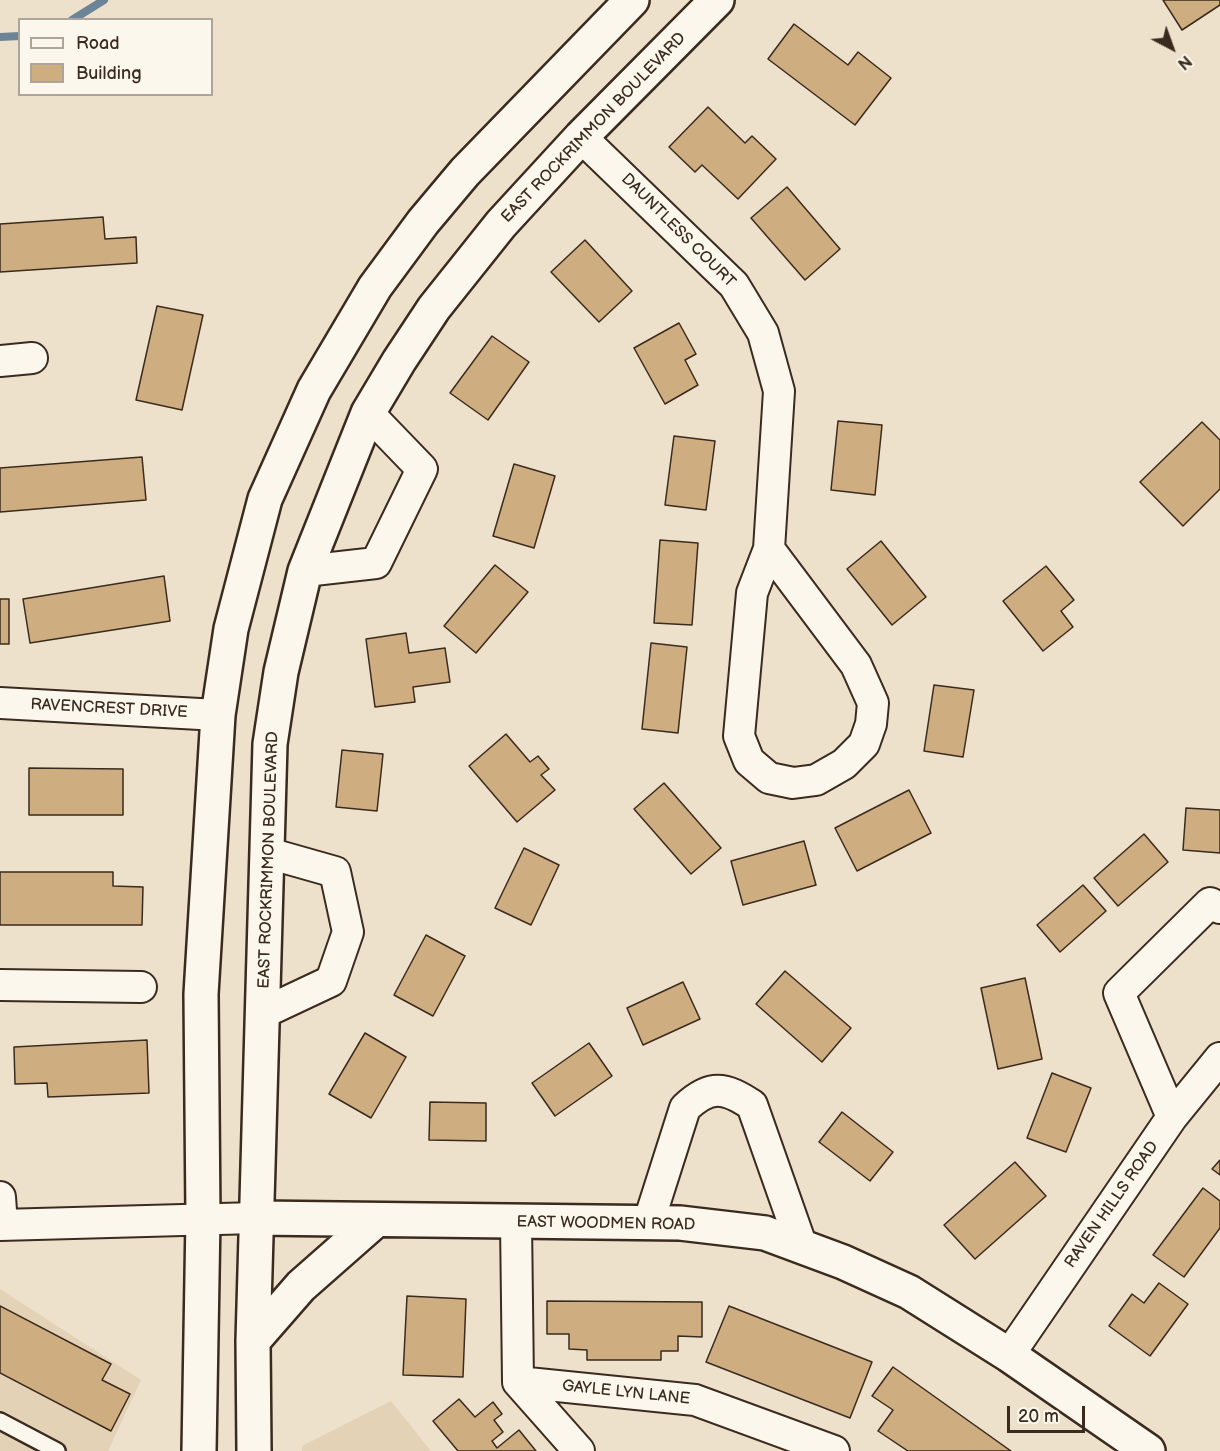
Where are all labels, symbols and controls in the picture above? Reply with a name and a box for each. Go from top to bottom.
legend [18,18,213,96]
north arrow [1142,18,1202,78]
street label: EAST ROCKRIMMON BOULEVARD [498,29,690,227]
text: Road [76,33,120,54]
text: N [1173,51,1195,73]
text: Building [76,63,142,84]
street label: DAUNTLESS COURT [617,170,739,292]
street label: RAVENCREST DRIVE [30,695,188,723]
street label: EAST ROCKRIMMON BOULEVARD [255,731,283,989]
street label: RAVEN HILLS ROAD [1061,1138,1163,1272]
street label: EAST WOODMEN ROAD [517,1213,695,1235]
street label: GAYLE LYN LANE [561,1377,691,1409]
scale bar [1010,1394,1088,1432]
text: 20 m [1018,1406,1059,1427]

